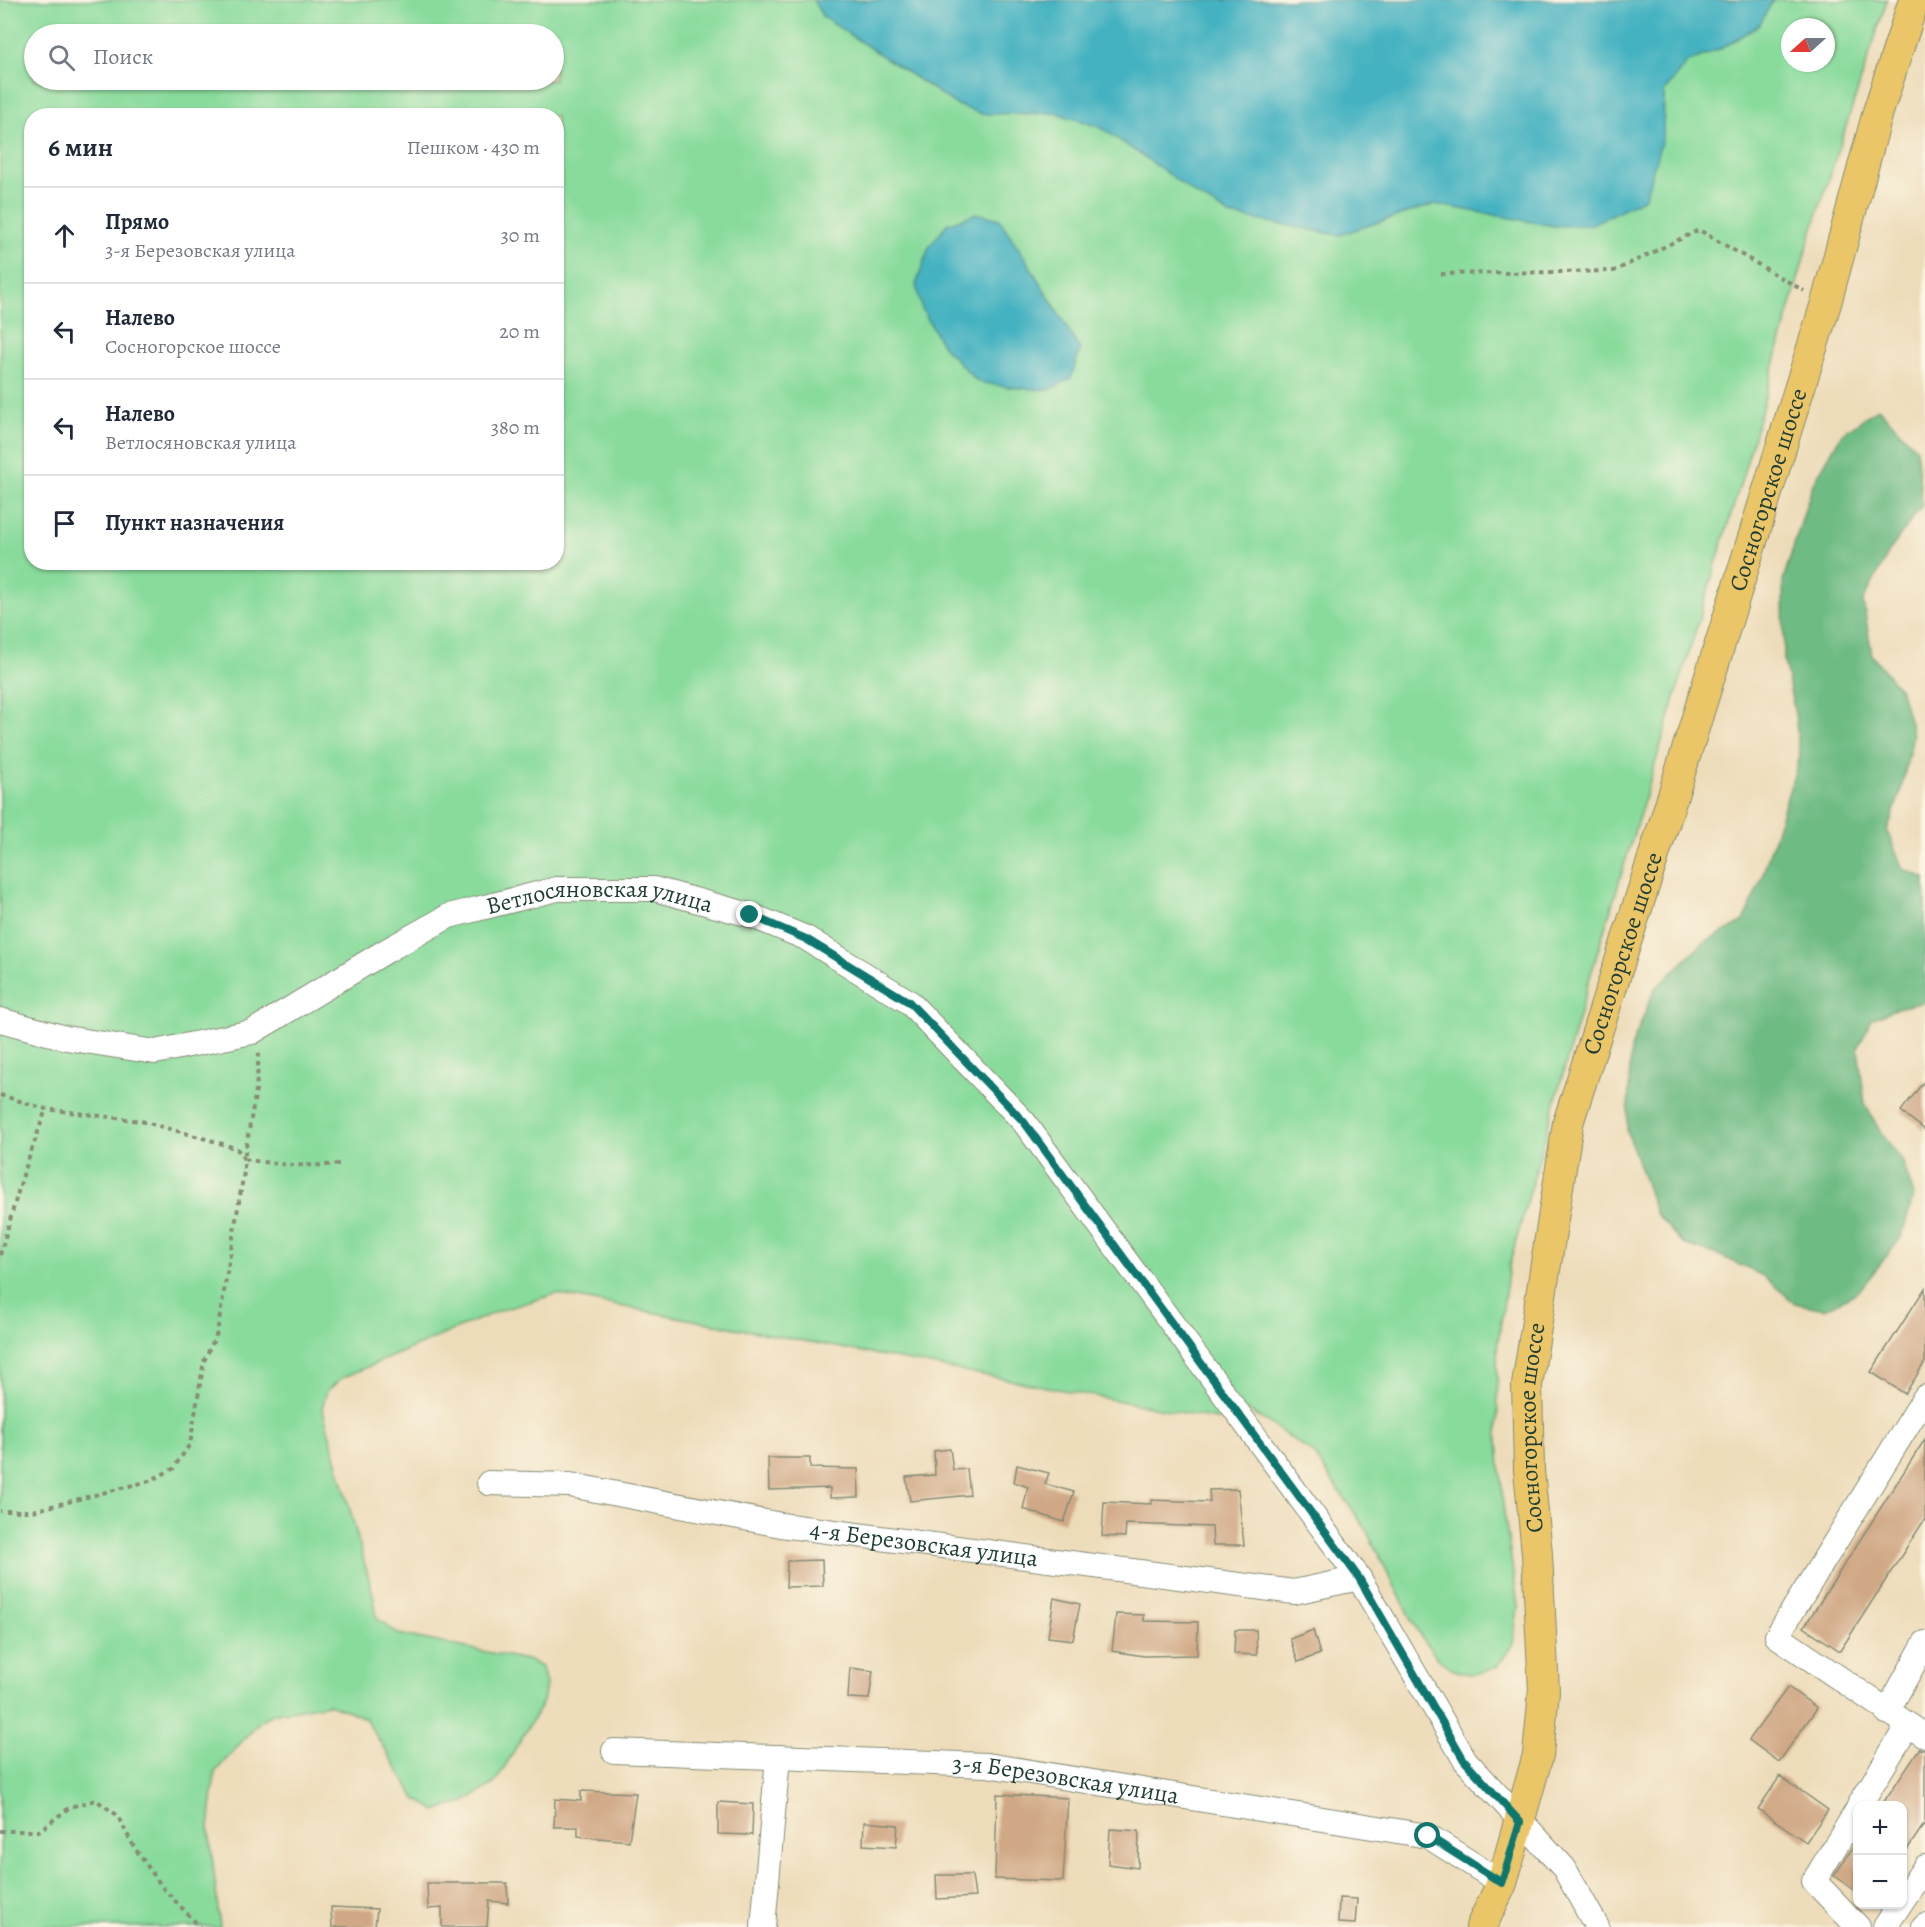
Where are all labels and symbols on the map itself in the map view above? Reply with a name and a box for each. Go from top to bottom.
north arrow [1781,18,1835,72]
street label: Сосногорское шоссе [1721,384,1815,595]
street label: Сосногорское шоссе [1575,848,1670,1059]
street label: Ветлосяновская улица [483,873,717,922]
route end [736,901,762,927]
street label: Сосногорское шоссе [1511,1320,1553,1534]
street label: 4-я Березовская улица [808,1513,1040,1574]
street label: 3-я Березовская улица [952,1748,1181,1812]
route start [1414,1822,1440,1848]

